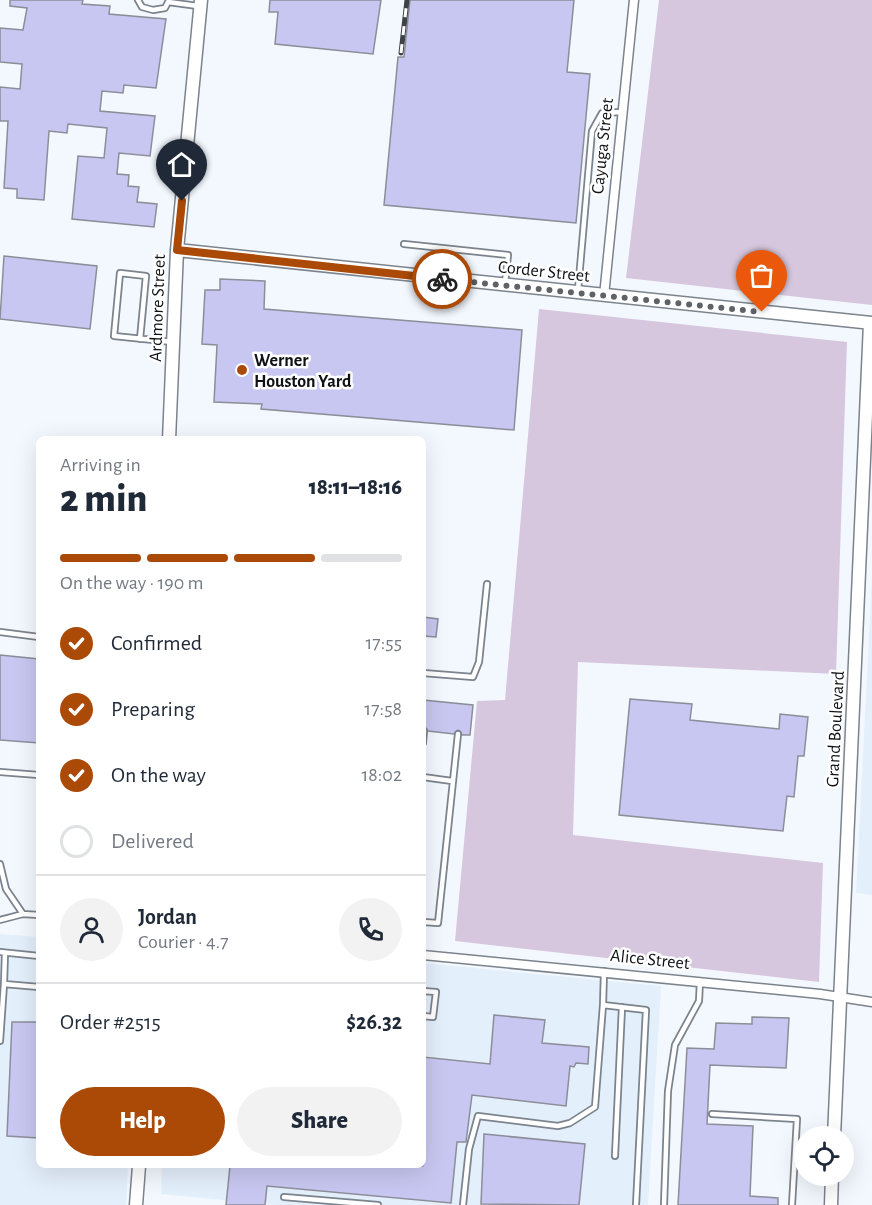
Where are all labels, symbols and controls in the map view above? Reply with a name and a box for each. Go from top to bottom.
street label: Cayuga Street [589,97,617,195]
pin [156,139,207,201]
icon: home [165,148,198,181]
courier [412,249,472,309]
pin [736,250,787,312]
street label: Ardmore Street [147,254,169,362]
street label: Corder Street [497,258,591,286]
icon: bag [745,259,778,292]
icon: bike [426,263,459,296]
place label: Werner Houston Yard [254,352,352,391]
marker: Werner Houston Yard [235,363,249,377]
text: Arriving in [60,455,141,475]
text: 18:11–18:16 [309,476,402,498]
text: 2 min [60,480,147,519]
text: On the way · 190 m [60,573,204,593]
icon: check [60,627,93,660]
text: Confirmed [111,632,202,654]
text: 17:55 [365,633,402,653]
street label: Grand Boulevard [824,670,848,788]
icon: check [60,693,93,726]
text: Preparing [111,698,195,720]
text: 17:58 [364,699,402,719]
icon: check [60,759,93,792]
text: On the way [111,764,206,786]
text: 18:02 [361,765,402,785]
text: Delivered [111,830,194,852]
button: person [60,898,123,961]
button: phone [339,898,402,961]
text: Jordan [138,906,197,928]
text: Courier · 4.7 [138,932,229,952]
street label: Alice Street [609,947,691,973]
text: Order #2515 [60,1011,161,1033]
text: $26.32 [346,1011,402,1033]
button: Help [60,1087,225,1156]
button: Share [237,1087,402,1156]
map controls [794,1126,854,1186]
button: locate [794,1126,854,1186]

